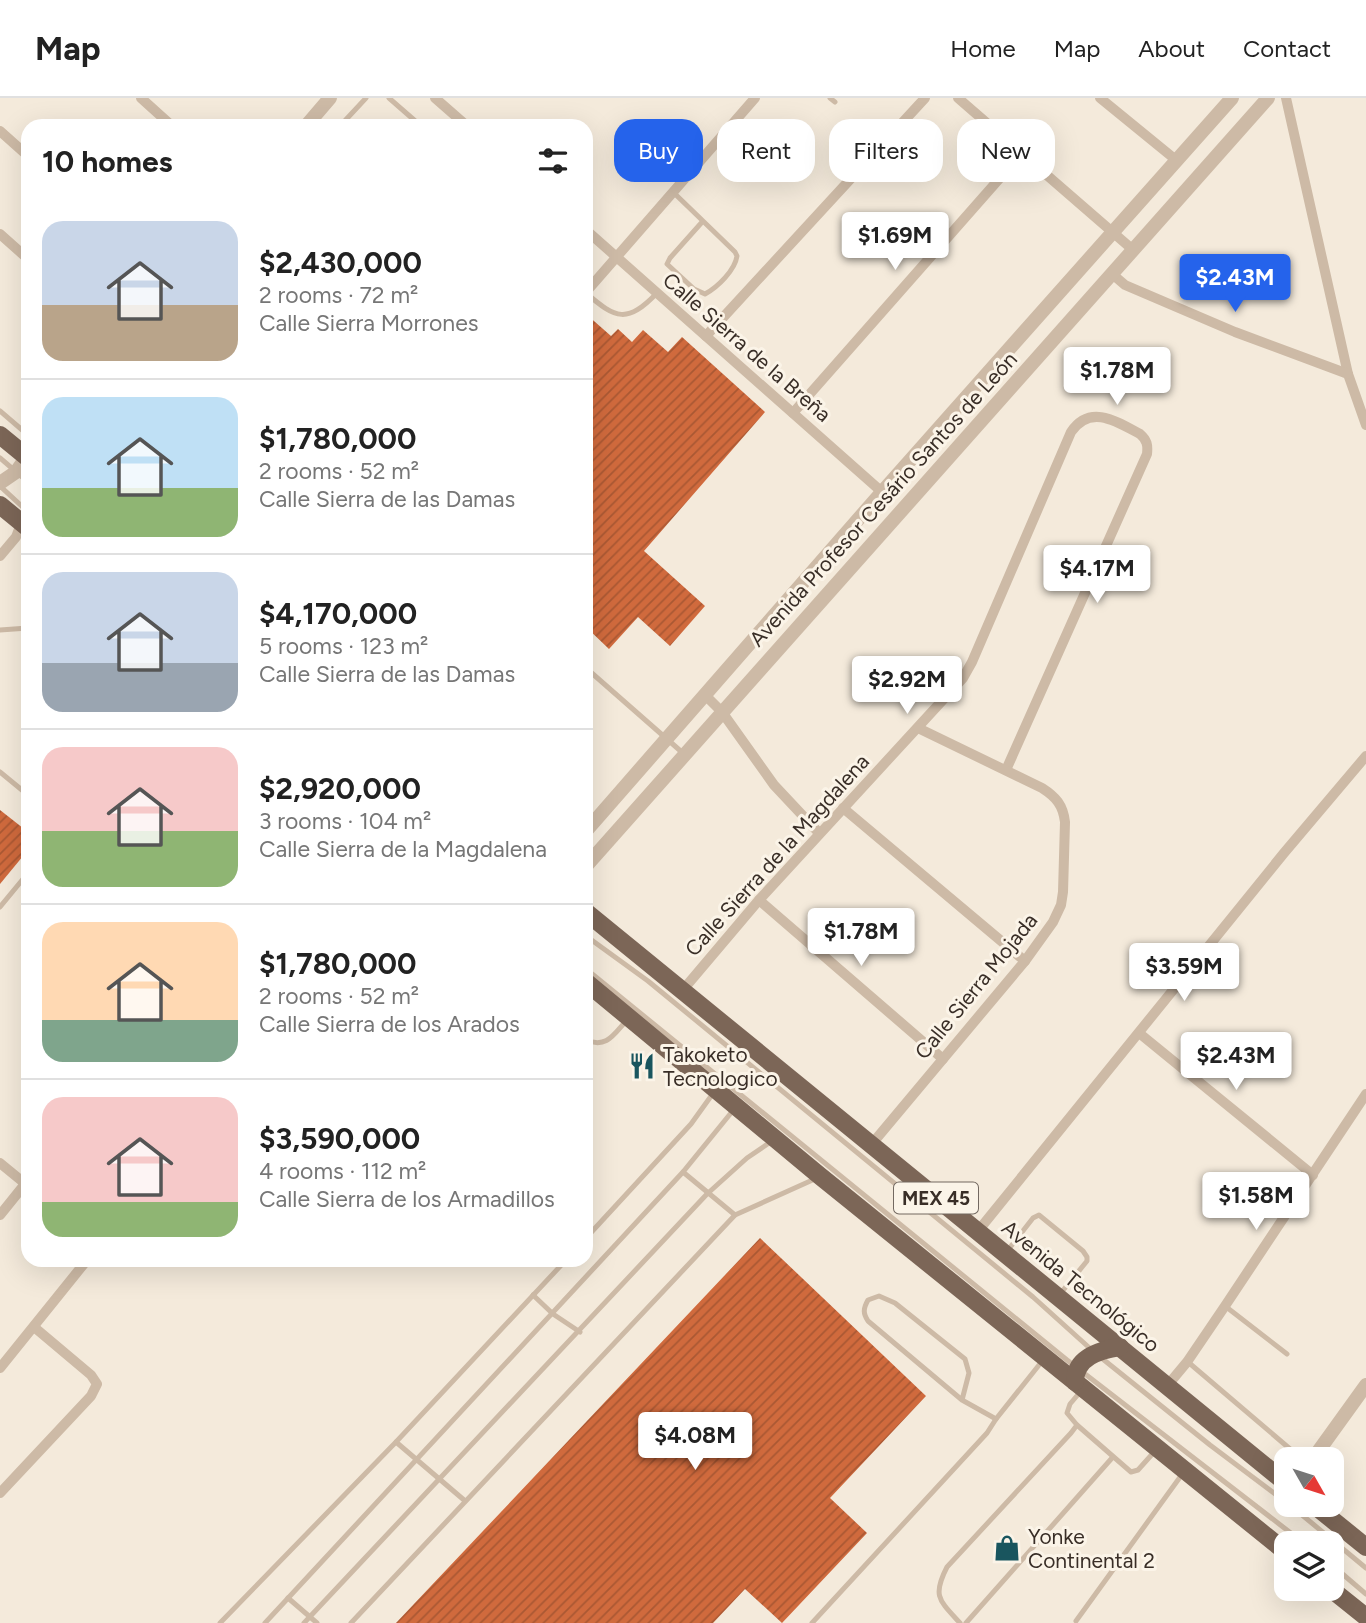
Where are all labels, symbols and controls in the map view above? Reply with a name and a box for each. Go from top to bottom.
text: Map [35,29,101,68]
text: Home [950,34,1016,63]
text: Map [1054,34,1100,63]
text: About [1138,34,1205,63]
text: Contact [1243,34,1331,63]
chip: Buy [614,119,703,182]
chip: Rent [717,119,815,182]
chip: Filters [829,119,943,182]
chip: New [957,119,1055,182]
icon: filters [534,142,572,180]
text: 10 homes [42,143,173,180]
pin: $1.69M [838,212,952,272]
text: $1.69M [858,221,932,249]
text: $2,430,000 [259,244,422,281]
icon: home [98,249,182,333]
pin: $2.43M [1178,254,1292,314]
text: $2.43M [1196,263,1274,291]
street label: Calle Sierra de la Breña [658,267,836,427]
text: 2 rooms · 72 m² [259,281,418,309]
text: Calle Sierra Morrones [259,309,478,337]
street label: Avenida Profesor Cesário Santos de León [744,347,1022,651]
pin: $1.78M [1060,348,1174,407]
text: $1.78M [1080,356,1154,384]
text: $1,780,000 [259,420,417,457]
icon: home [98,425,182,509]
text: 2 rooms · 52 m² [259,457,419,485]
text: Calle Sierra de las Damas [259,485,515,513]
pin: $4.17M [1040,546,1154,605]
text: $4.17M [1059,554,1135,582]
text: $4,170,000 [259,595,417,632]
icon: home [98,600,182,684]
text: 5 rooms · 123 m² [259,632,428,660]
pin: $2.92M [850,656,964,716]
text: Calle Sierra de las Damas [259,660,515,688]
text: $2.92M [868,665,946,693]
street label: Calle Sierra de la Magdalena [680,749,874,961]
text: $2,920,000 [259,770,421,807]
icon: home [98,775,182,859]
text: 3 rooms · 104 m² [259,807,431,835]
text: Calle Sierra de la Magdalena [259,835,547,863]
pin: $1.78M [804,908,918,968]
street label: Calle Sierra Mojada [910,908,1042,1064]
text: $1.78M [824,917,898,945]
pin: $3.59M [1127,944,1241,1003]
text: $1,780,000 [259,945,417,982]
icon: home [98,950,182,1034]
text: $3.59M [1145,952,1223,980]
text: 2 rooms · 52 m² [259,982,419,1010]
text: Calle Sierra de los Arados [259,1010,520,1038]
pin: $2.43M [1179,1032,1293,1092]
text: $2.43M [1197,1041,1275,1069]
place label: Takoketo Tecnologico [663,1042,778,1091]
restaurant icon: Takoketo Tecnologico [627,1051,657,1081]
text: $3,590,000 [259,1120,420,1157]
icon: home [98,1125,182,1209]
text: 4 rooms · 112 m² [259,1157,426,1185]
pin: $1.58M [1199,1172,1313,1232]
text: $1.58M [1218,1181,1294,1209]
road number: MEX 45 [894,1182,978,1214]
text: Calle Sierra de los Armadillos [259,1185,555,1213]
street label: Avenida Tecnológico [997,1215,1165,1357]
pin: $4.08M [638,1412,752,1472]
text: $4.08M [654,1421,736,1449]
north arrow [1274,1447,1344,1517]
map controls [1274,1447,1344,1601]
place label: Yonke Continental 2 [1028,1524,1155,1573]
button: layers [1274,1531,1344,1601]
shop icon: Yonke Continental 2 [992,1533,1022,1563]

